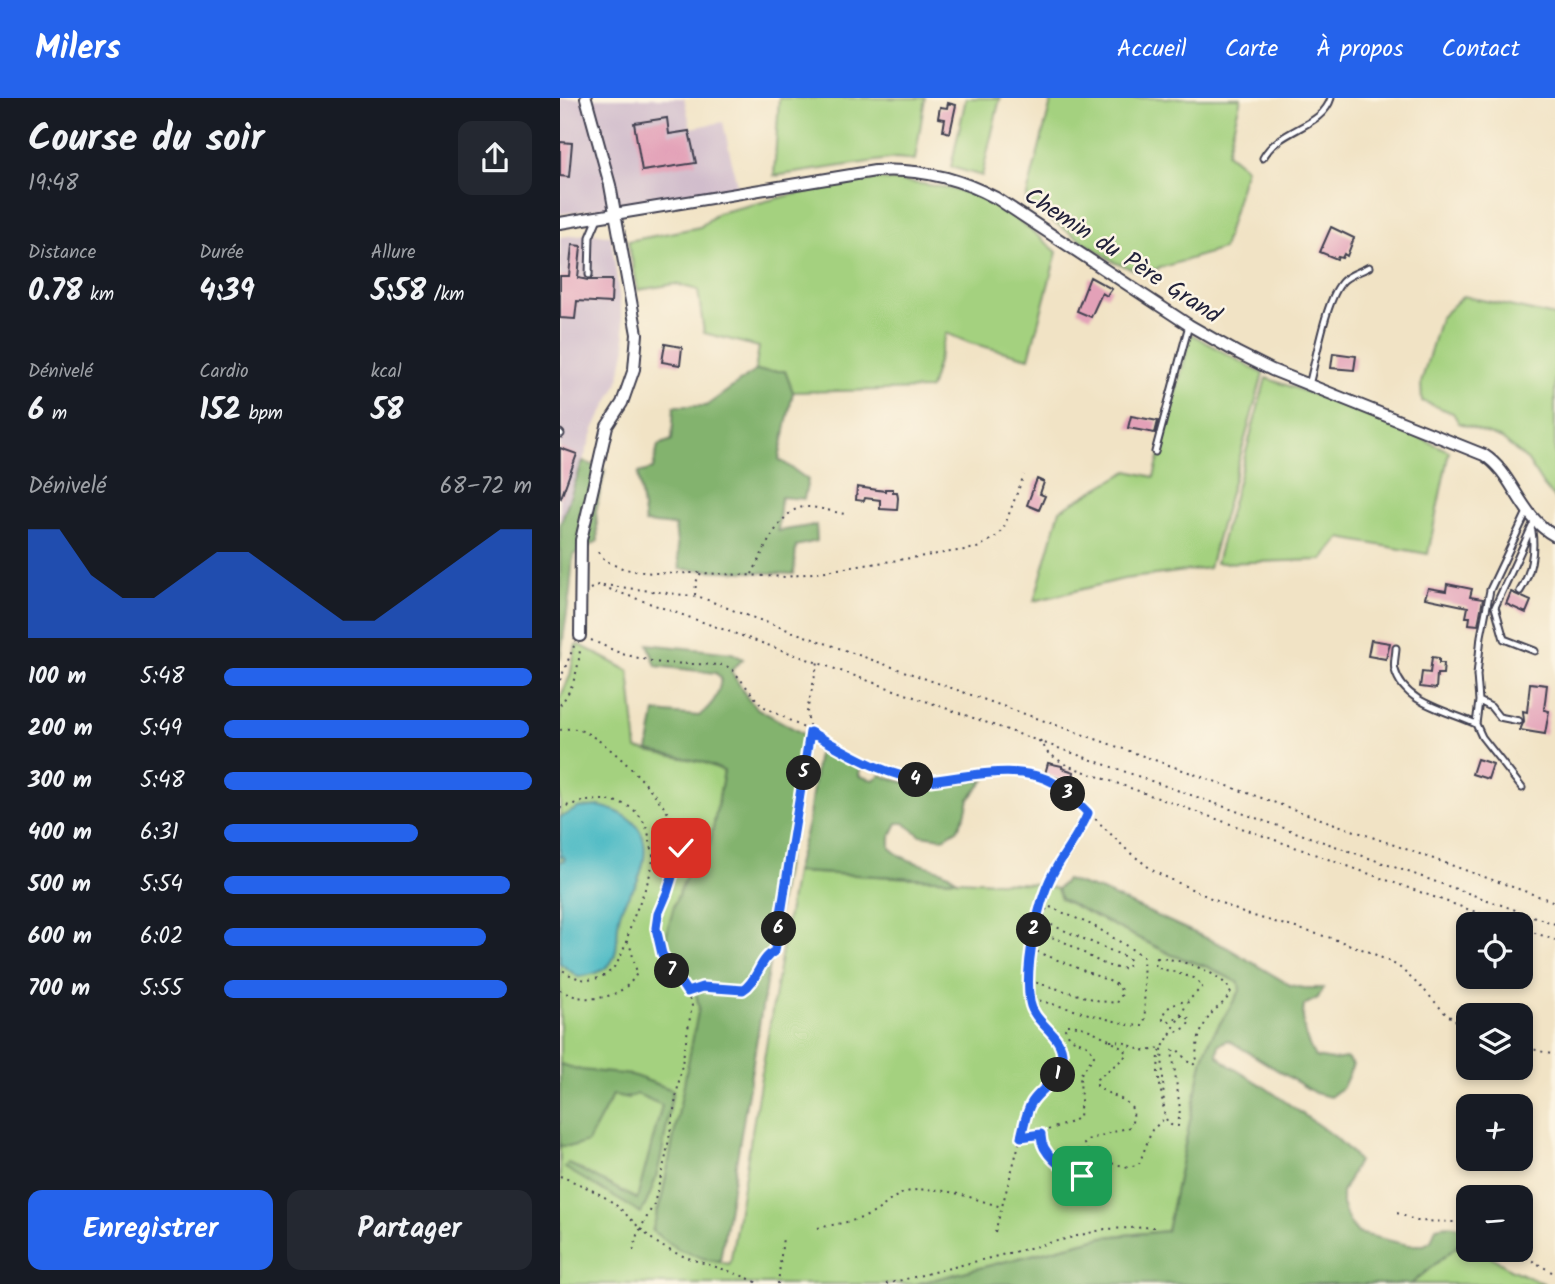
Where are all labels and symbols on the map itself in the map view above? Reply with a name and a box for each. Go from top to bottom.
street label: Chemin du Père Grand [1016,178,1230,336]
pin: 5 [786,756,822,790]
pin: 4 [898,762,934,798]
pin: 3 [1050,776,1086,812]
pin [651,818,711,878]
pin: 6 [762,912,796,946]
pin: 2 [1016,912,1051,948]
pin: 7 [654,954,690,988]
pin: 1 [1040,1058,1076,1093]
pin [1052,1146,1112,1206]

